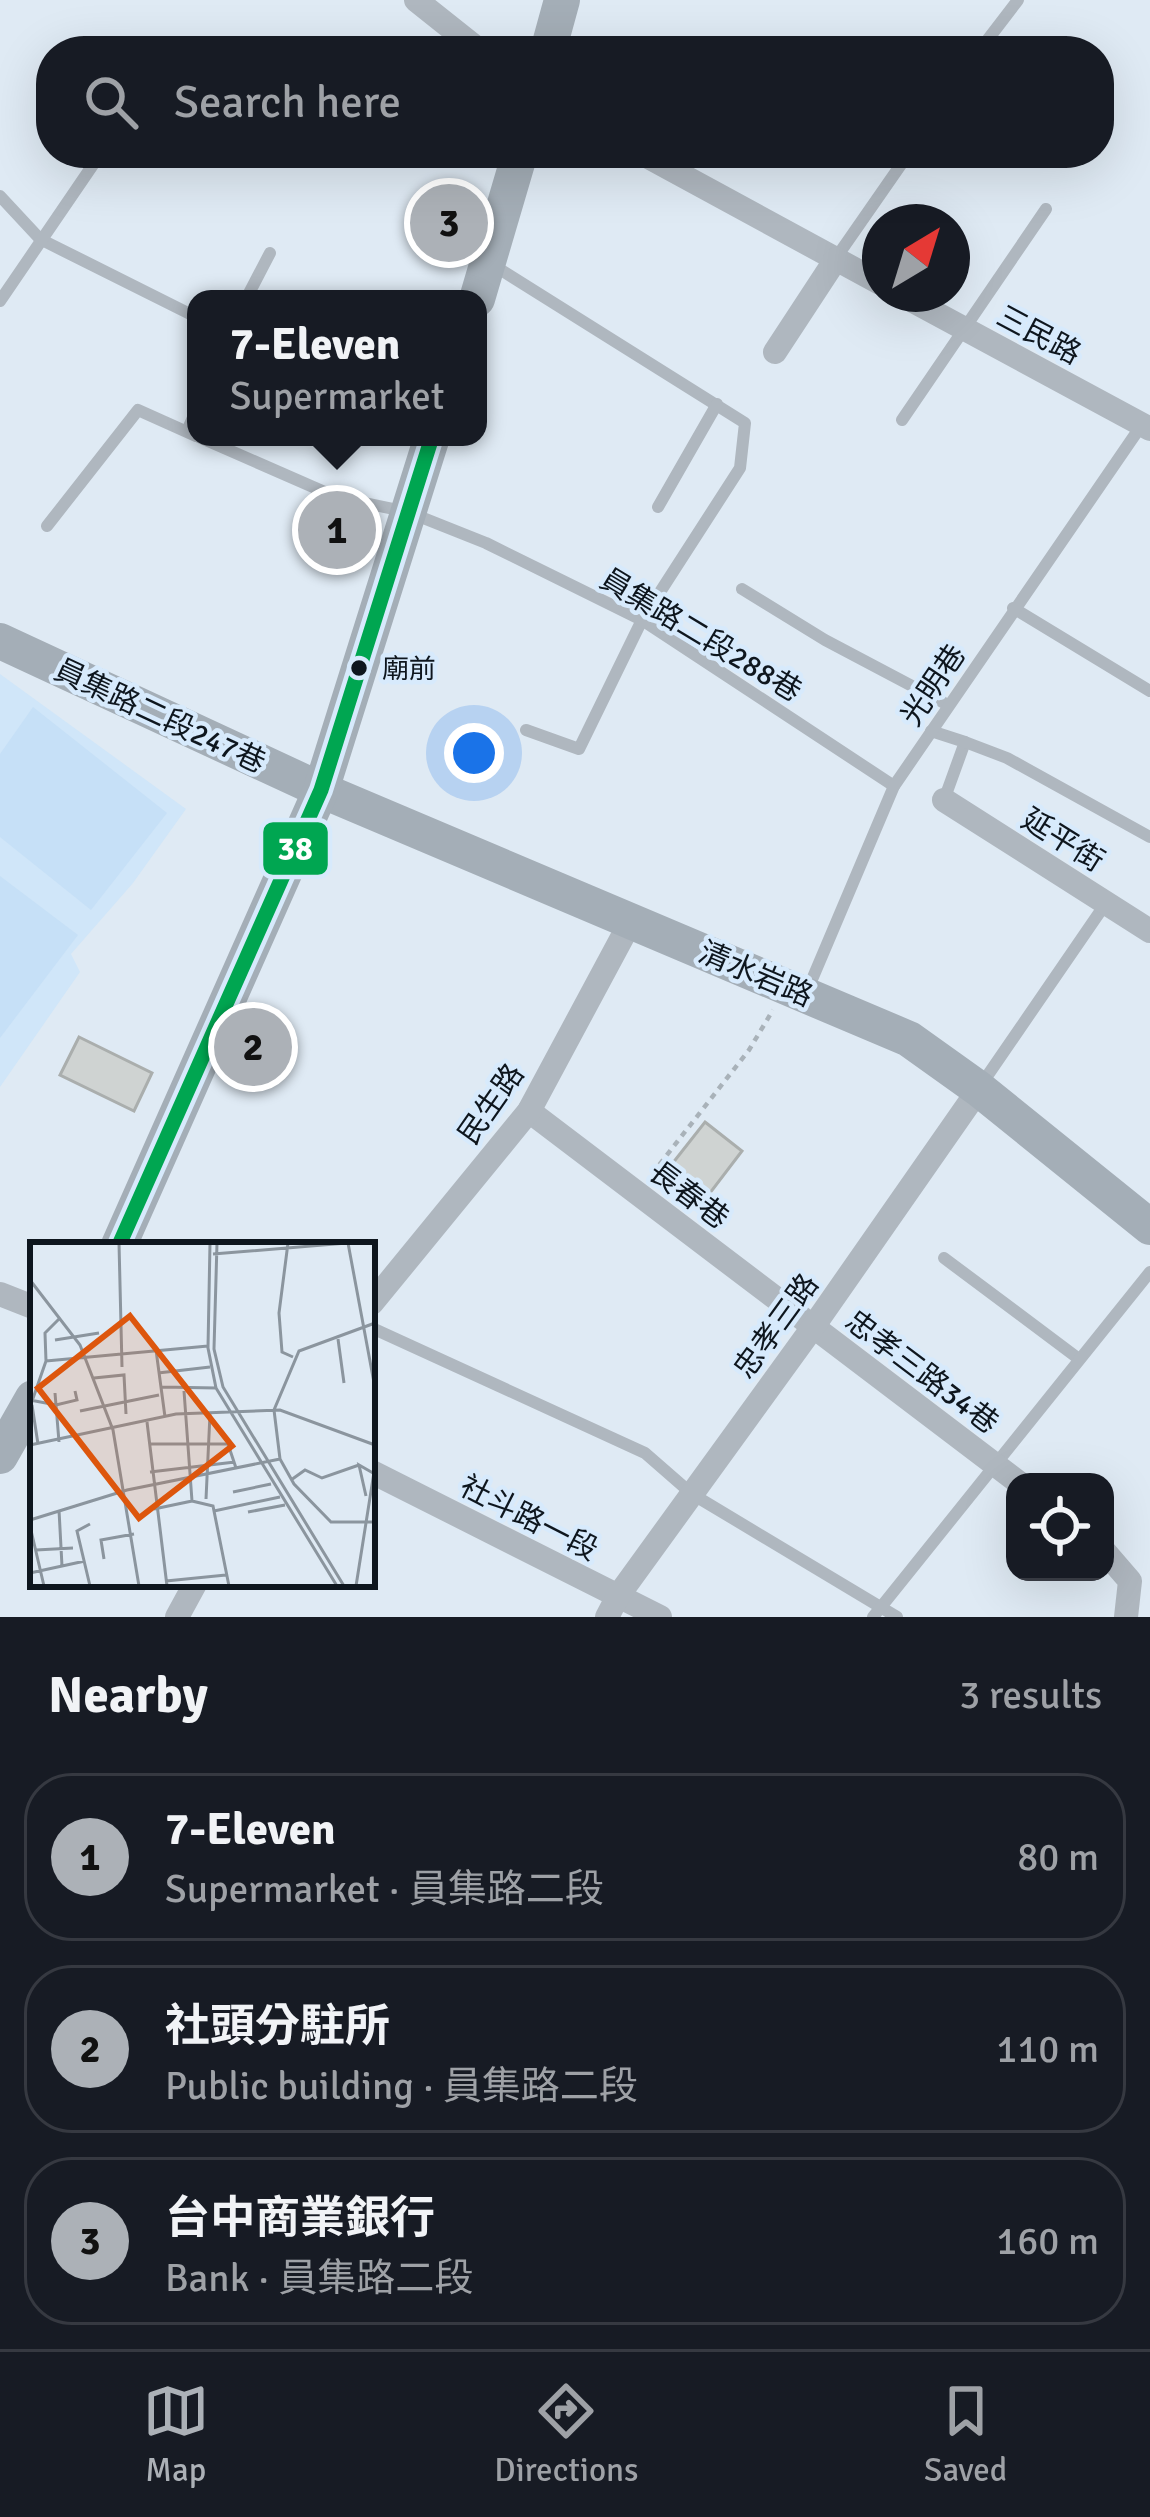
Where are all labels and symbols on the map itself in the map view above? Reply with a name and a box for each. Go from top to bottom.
pin: 3 [410,178,488,268]
north arrow [862,204,970,312]
street label: 三民路 [990,298,1087,373]
pin: 1 [298,485,376,575]
street label: 員集路二段288巷 [593,561,808,710]
street label: 光明巷 [893,638,974,733]
street label: 員集路二段247巷 [48,651,271,782]
place label: 廟前 [382,653,436,686]
marker: 廟前 [348,657,370,679]
your location [444,723,504,783]
street label: 延平街 [1015,801,1111,880]
line badge: 38 [261,820,330,877]
text: 38 [277,829,313,870]
street label: 清水岩路 [693,934,818,1015]
pin: 2 [214,1002,292,1092]
street label: 民生路 [450,1057,532,1152]
street label: 長春巷 [642,1154,736,1237]
inset map [30,1242,375,1587]
street label: 忠孝三路 [726,1267,827,1386]
street label: 忠孝三路34巷 [838,1303,1006,1442]
street label: 社斗路一段 [454,1468,604,1569]

